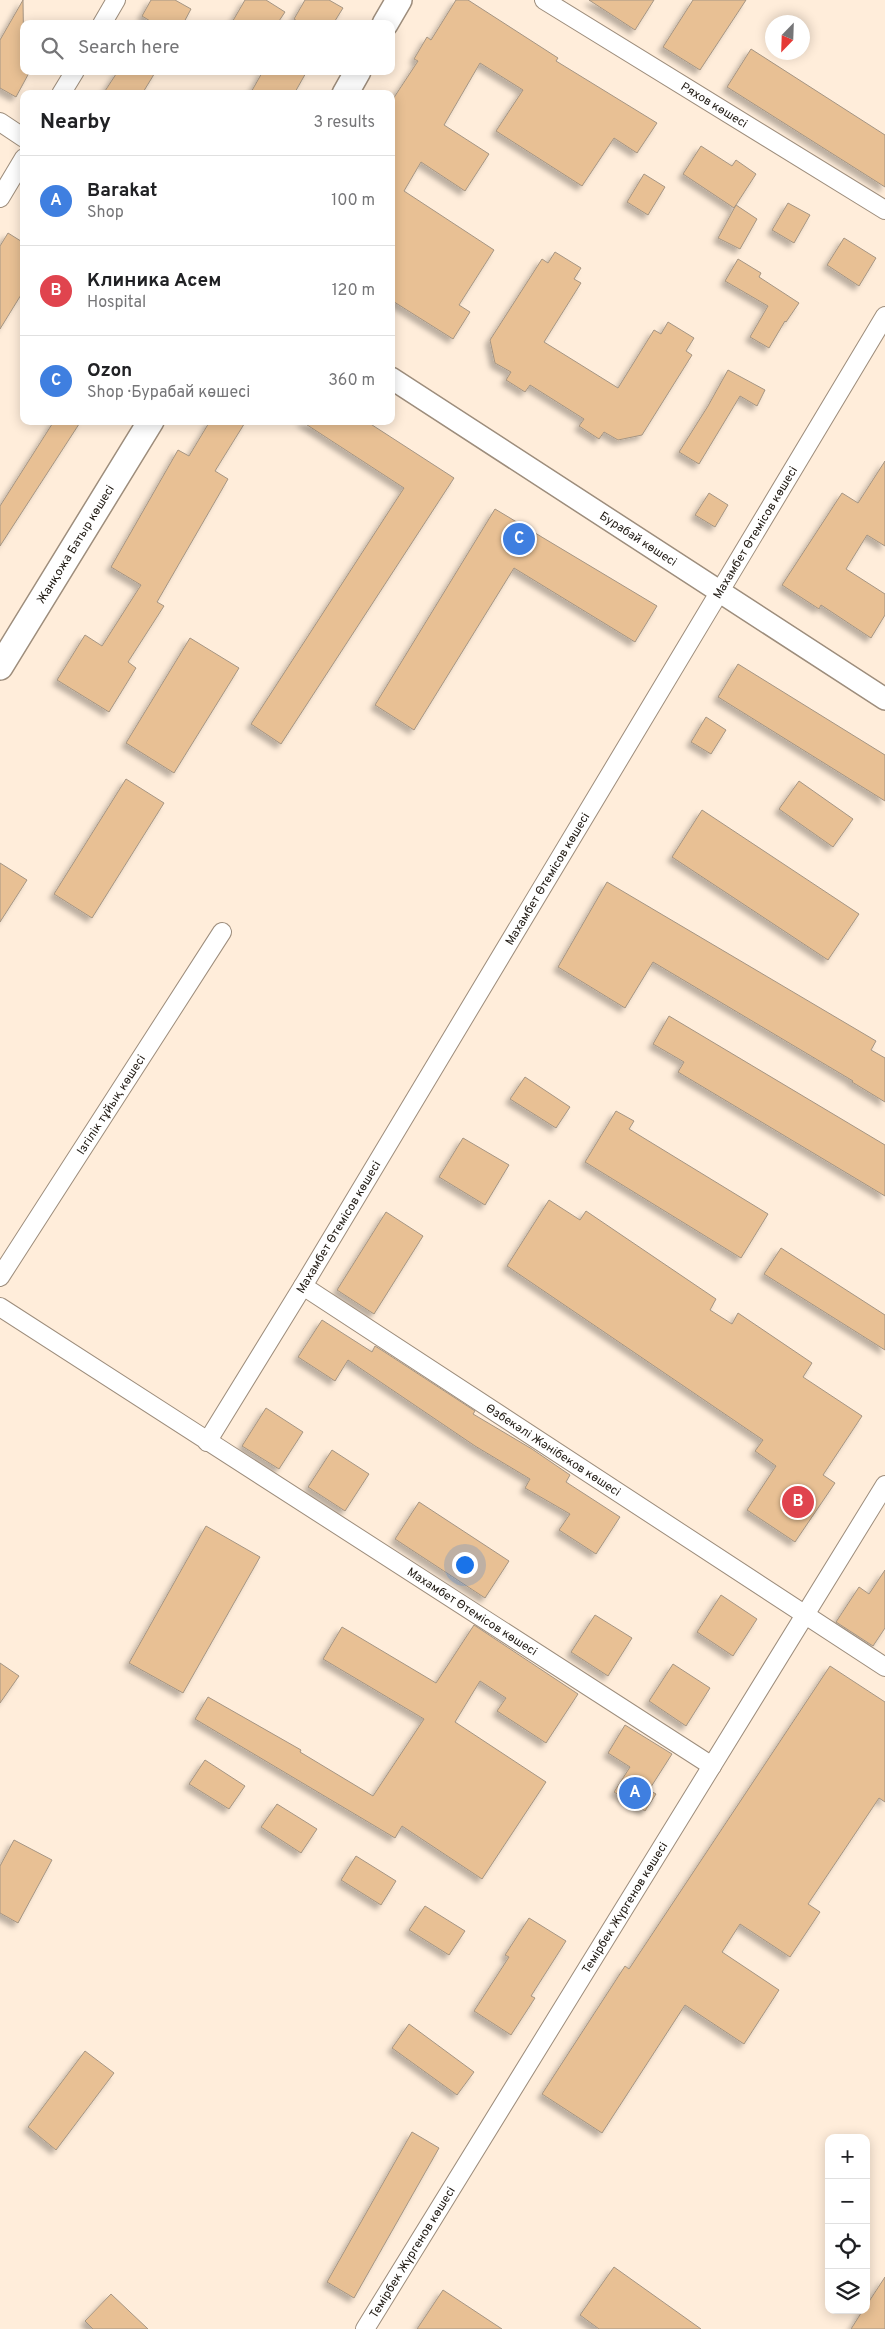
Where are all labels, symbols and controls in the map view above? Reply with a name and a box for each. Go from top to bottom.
north arrow [765,15,810,60]
search box [20,20,395,75]
icon: search [38,34,66,62]
text: Search here [78,36,180,60]
street label: Ряхов көшесі [677,79,750,132]
text: Nearby [40,109,111,136]
text: 3 results [313,113,375,133]
text: Barakat [87,179,157,203]
text: A [50,191,62,211]
text: 100 m [331,191,375,211]
text: Shop [87,203,124,223]
text: Клиника Асем [87,269,221,293]
text: B [50,281,62,301]
text: 120 m [332,281,375,301]
text: Hospital [87,293,146,313]
text: Ozon [87,359,132,383]
text: C [51,371,61,391]
text: 360 m [328,371,375,391]
text: Shop · Бурабай көшесі [87,383,250,403]
street label: Махамбет Өтемісов көшесі [710,464,802,602]
street label: Жанқожа Батыр көшесі [34,482,119,607]
street label: Бурабай көшесі [596,509,680,571]
pin: C [503,520,535,558]
street label: Махамбет Өтемісов көшесі [502,810,594,949]
street label: Ізгілік тұйық көшесі [74,1052,150,1158]
street label: Махамбет Өтемісов көшесі [293,1158,385,1297]
street label: Өзбекәлі Жәнібеков көшесі [482,1401,623,1501]
pin: B [782,1483,814,1521]
your location [452,1552,478,1578]
street label: Махамбет Өтемісов көшесі [404,1564,540,1660]
pin: A [619,1774,651,1812]
street label: Темірбек Жүргенов көшесі [579,1839,672,1977]
map controls [825,2134,870,2314]
button: + [825,2134,870,2179]
button: − [825,2179,870,2224]
street label: Темірбек Жүргенов көшесі [366,2184,460,2322]
button: locate [825,2224,870,2269]
button: layers [825,2269,870,2314]

